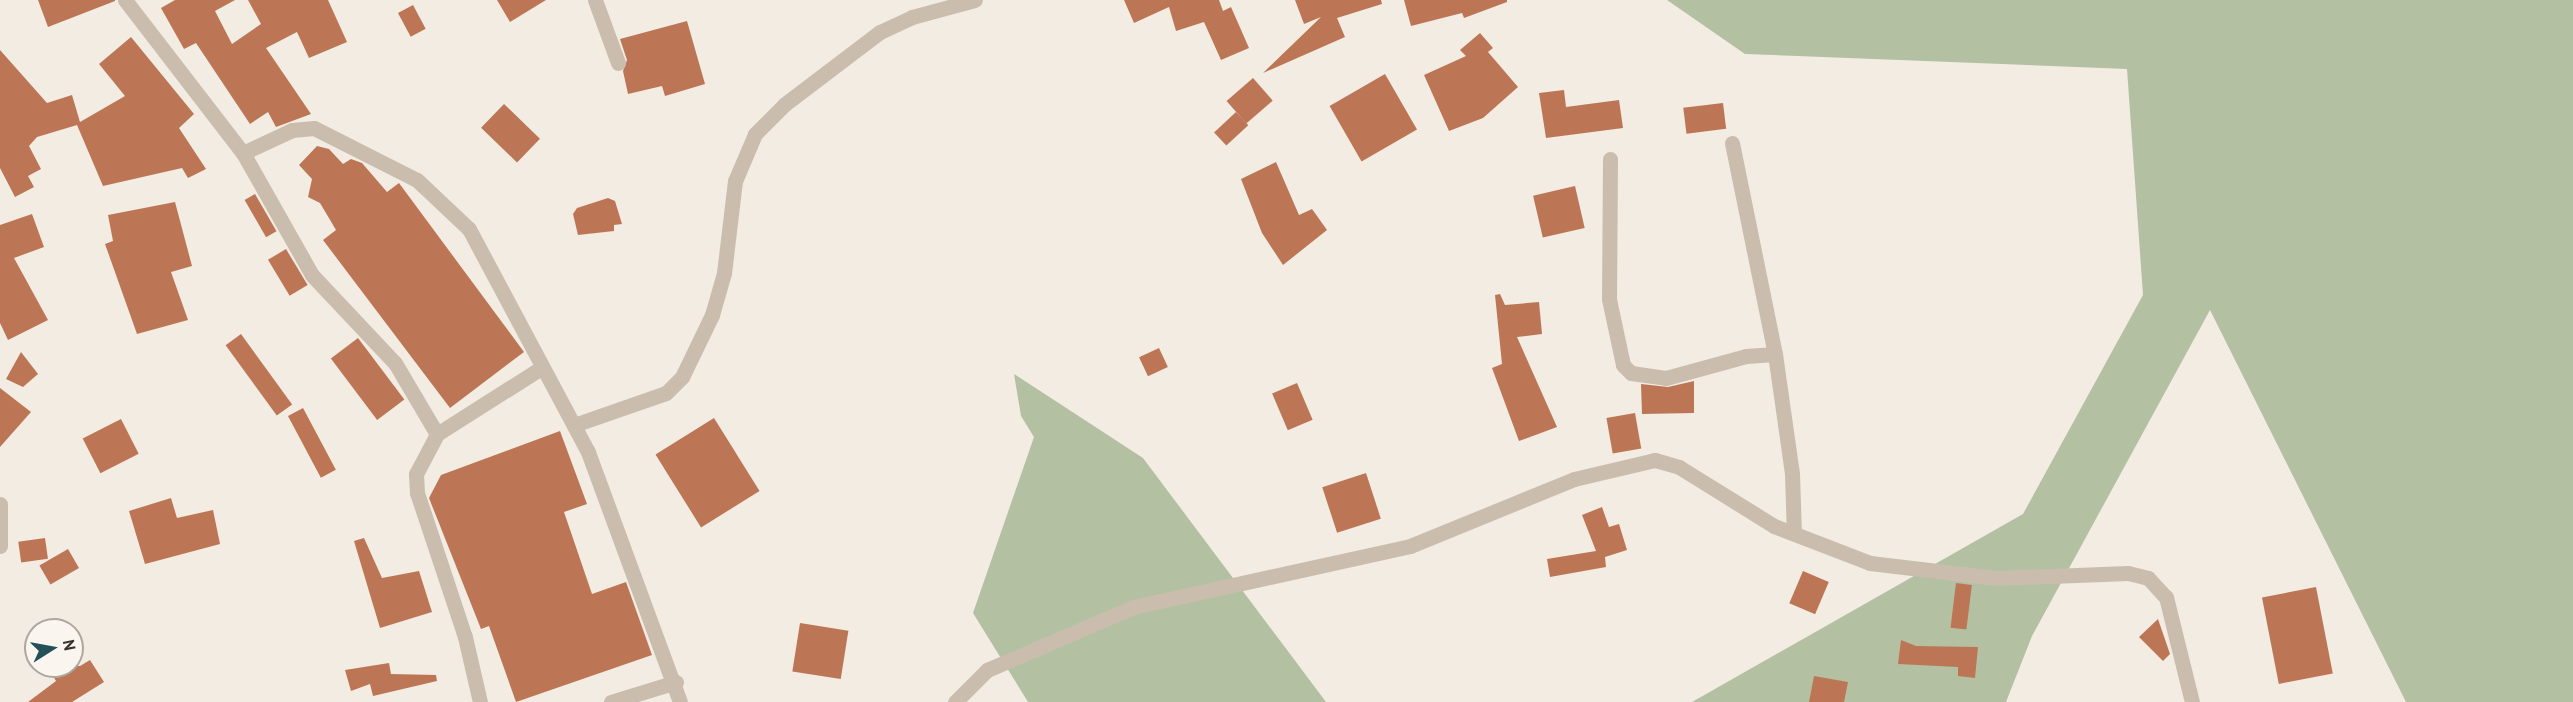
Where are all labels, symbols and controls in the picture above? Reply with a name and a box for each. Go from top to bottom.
north arrow [24,618,84,678]
text: N [59,638,81,652]

